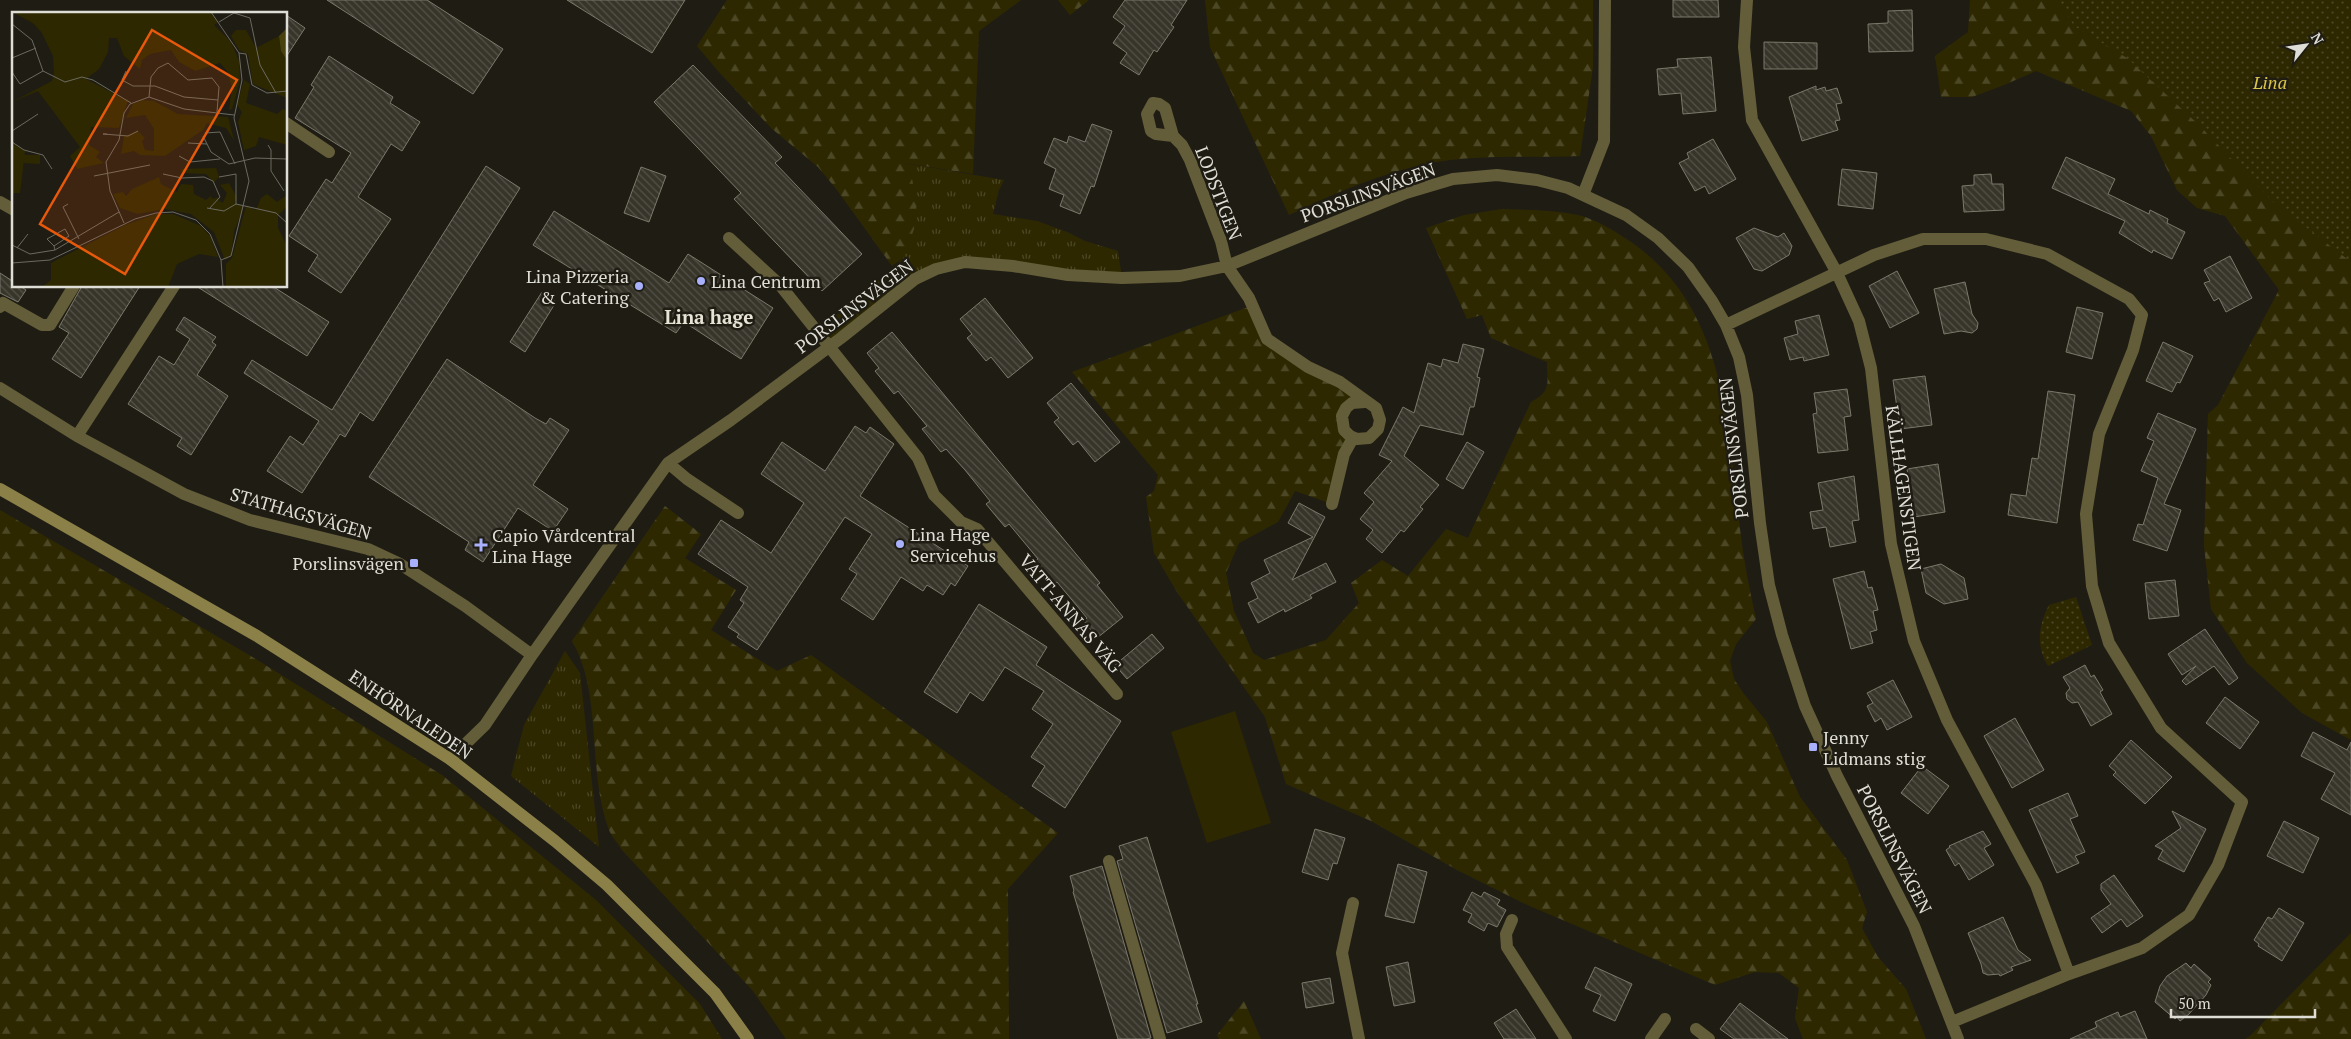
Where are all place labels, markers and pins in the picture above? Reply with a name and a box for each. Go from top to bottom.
place label: Lina Pizzeria & Catering [526,264,630,309]
place label: Lina Centrum [711,269,821,293]
marker: Lina Centrum [695,275,707,287]
marker: Lina Pizzeria & Catering [633,280,645,292]
place label: Lina Hage Servicehus [910,522,996,567]
place label: Capio Vårdcentral Lina Hage [492,523,636,568]
marker: Capio Vårdcentral Lina Hage [474,538,488,552]
marker: Lina Hage Servicehus [894,538,906,550]
place label: Porslinsvägen [292,551,404,575]
marker: Porslinsvägen [408,557,420,569]
place label: Jenny Lidmans stig [1823,725,1926,770]
marker: Jenny Lidmans stig [1807,741,1819,753]

